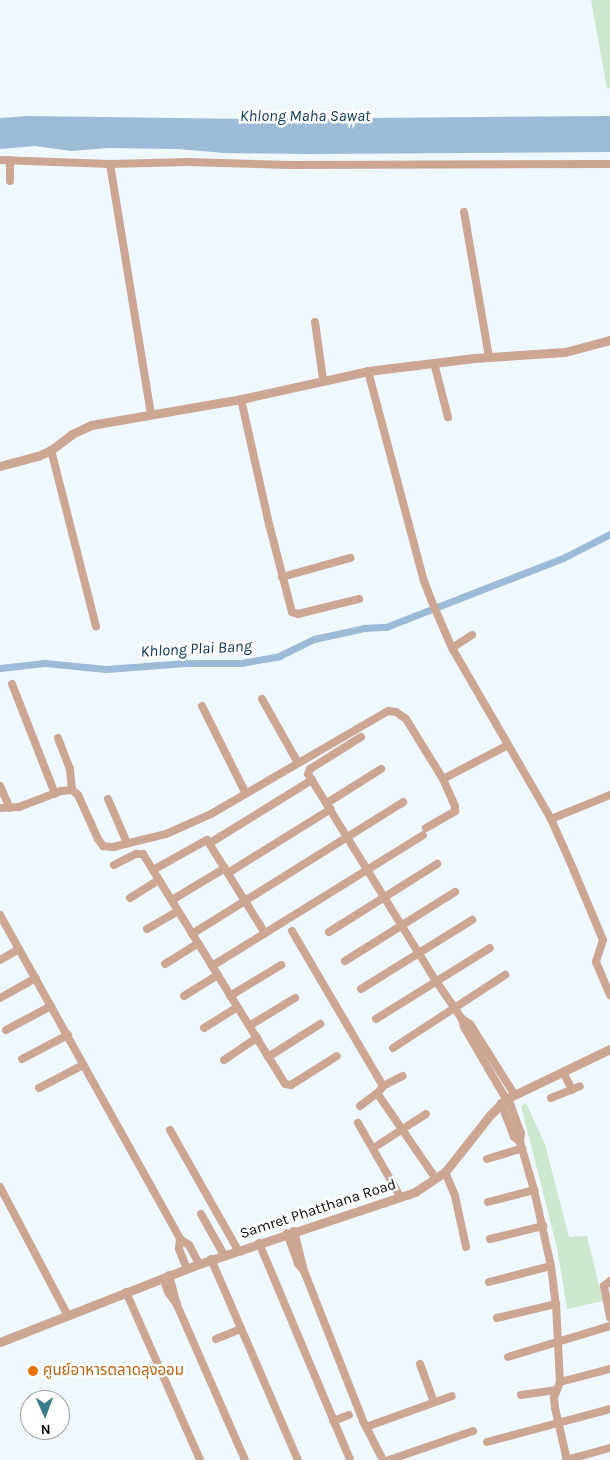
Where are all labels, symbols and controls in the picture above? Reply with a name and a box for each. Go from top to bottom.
water label: Khlong Maha Sawat [240,106,370,126]
water label: Khlong Plai Bang [140,637,252,661]
street label: Samret Phatthana Road [238,1175,398,1243]
place label: ศูนย์อาหารตลาดลุงออม [43,1362,184,1380]
marker: ศูนย์อาหารตลาดลุงออม [27,1365,39,1377]
north arrow [20,1390,70,1440]
text: N [40,1421,51,1438]

